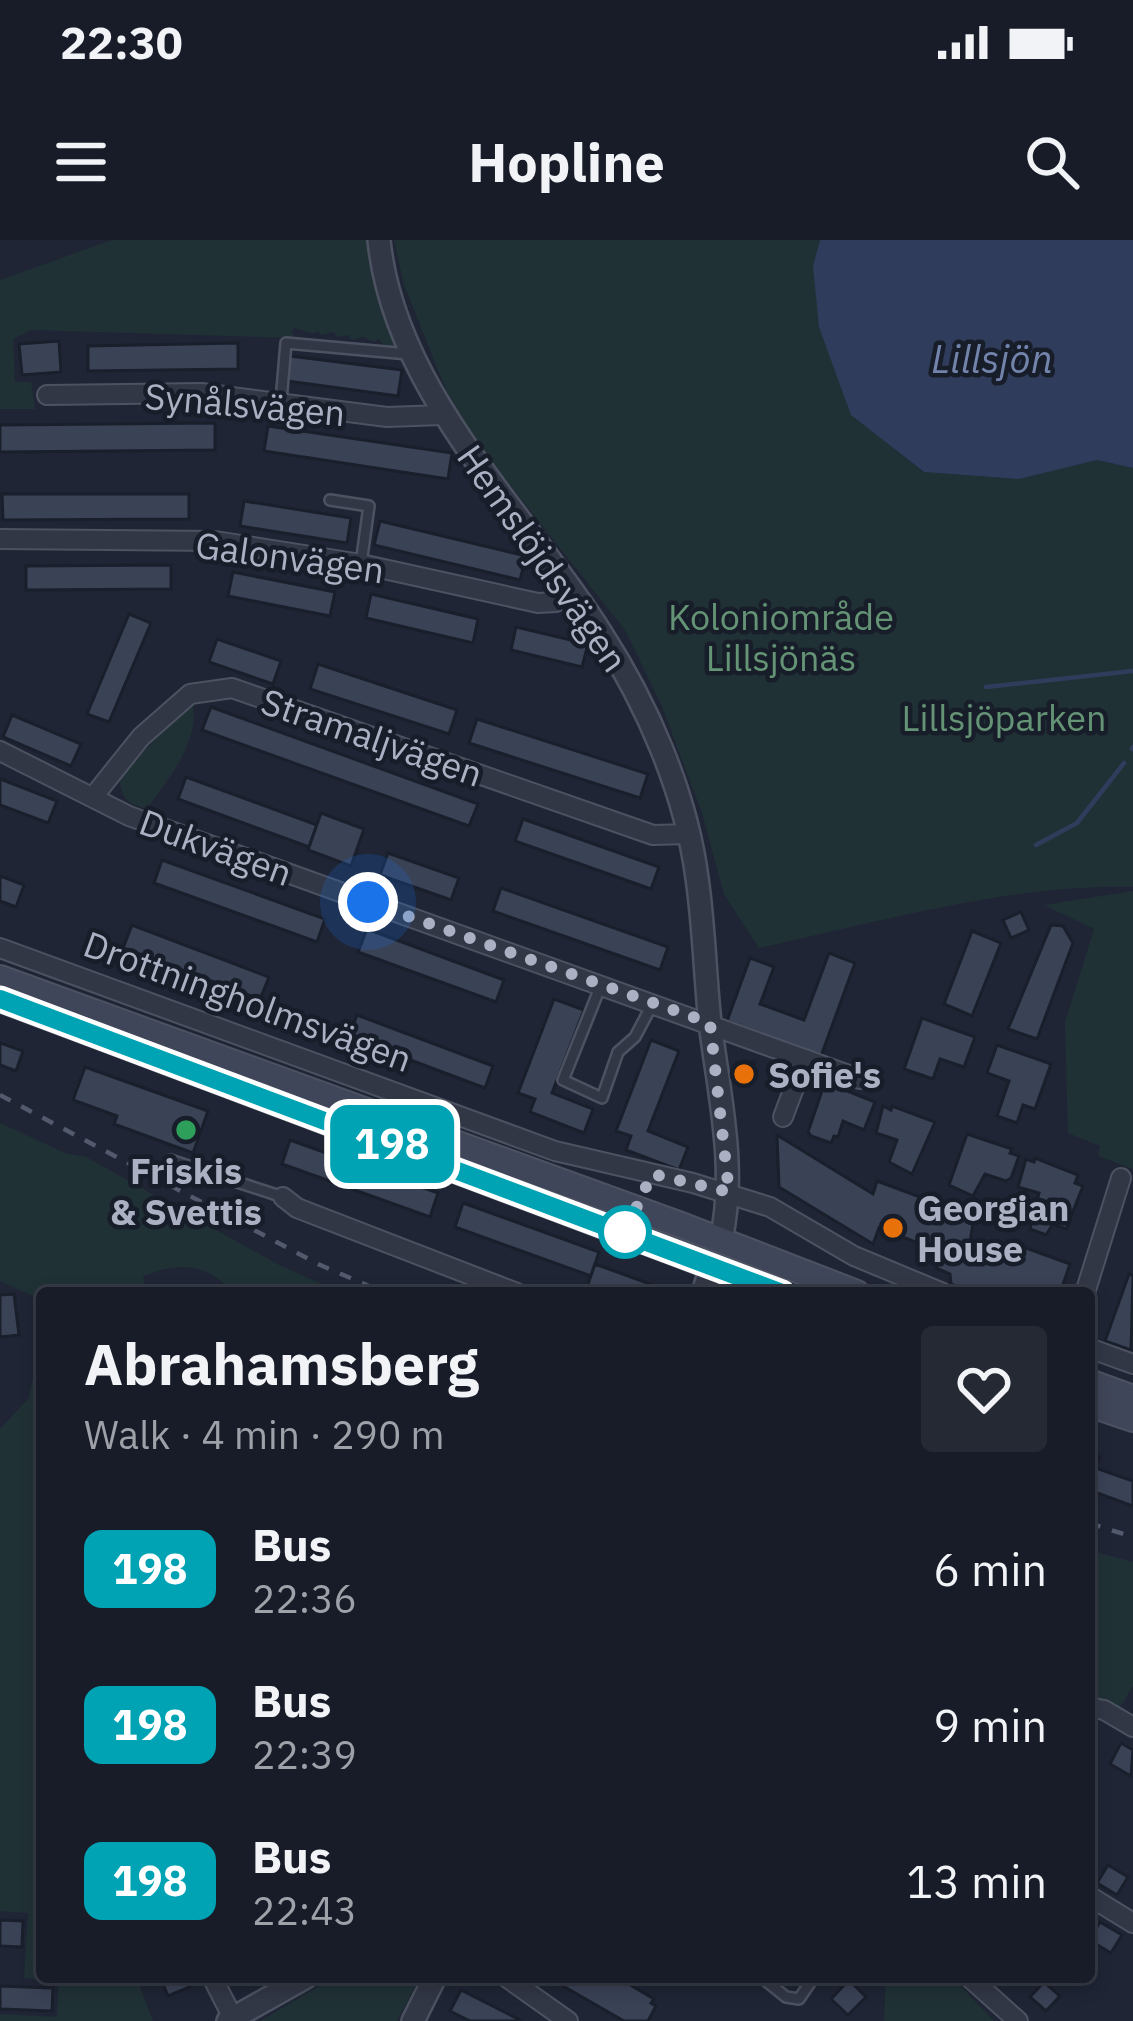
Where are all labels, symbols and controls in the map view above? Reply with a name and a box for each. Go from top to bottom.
text: 22:30 [60,13,183,71]
text: Hopline [468,127,665,197]
icon: menu [48,129,114,195]
icon: search [1019,129,1085,195]
water label: Lillsjön [931,333,1053,384]
street label: Synålsvägen [143,372,347,436]
street label: Hemslöjdsvägen [447,435,639,681]
street label: Galonvägen [193,521,387,593]
park label: Koloniområde Lillsjönäs [668,593,894,681]
street label: Stramaljvägen [255,677,489,797]
park label: Lillsjöparken [901,694,1107,741]
street label: Dukvägen [133,798,299,896]
your location [338,872,398,932]
street label: Drottningholmsvägen [78,920,418,1082]
place label: Sofie's [768,1051,881,1098]
marker: Sofie's [731,1061,757,1087]
line badge: 198 [323,1105,461,1183]
text: 198 [354,1116,430,1171]
marker: Friskis & Svettis [173,1117,199,1143]
place label: Friskis & Svettis [110,1147,262,1235]
place label: Georgian House [917,1184,1070,1272]
unlabelled marker [600,1207,650,1257]
marker: Georgian House [880,1215,906,1241]
button: heart [921,1326,1047,1452]
text: Abrahamsberg [84,1327,479,1401]
text: Walk · 4 min · 290 m [84,1409,445,1460]
text: Bus [252,1515,332,1573]
text: 6 min [933,1540,1047,1598]
text: 198 [112,1541,188,1596]
text: 22:36 [252,1573,357,1624]
text: Bus [252,1671,332,1729]
text: 9 min [933,1696,1047,1754]
text: 198 [112,1697,188,1752]
text: 22:39 [252,1729,357,1780]
text: Bus [252,1827,332,1885]
text: 13 min [906,1852,1047,1910]
text: 198 [112,1853,188,1908]
text: 22:43 [252,1885,357,1936]

